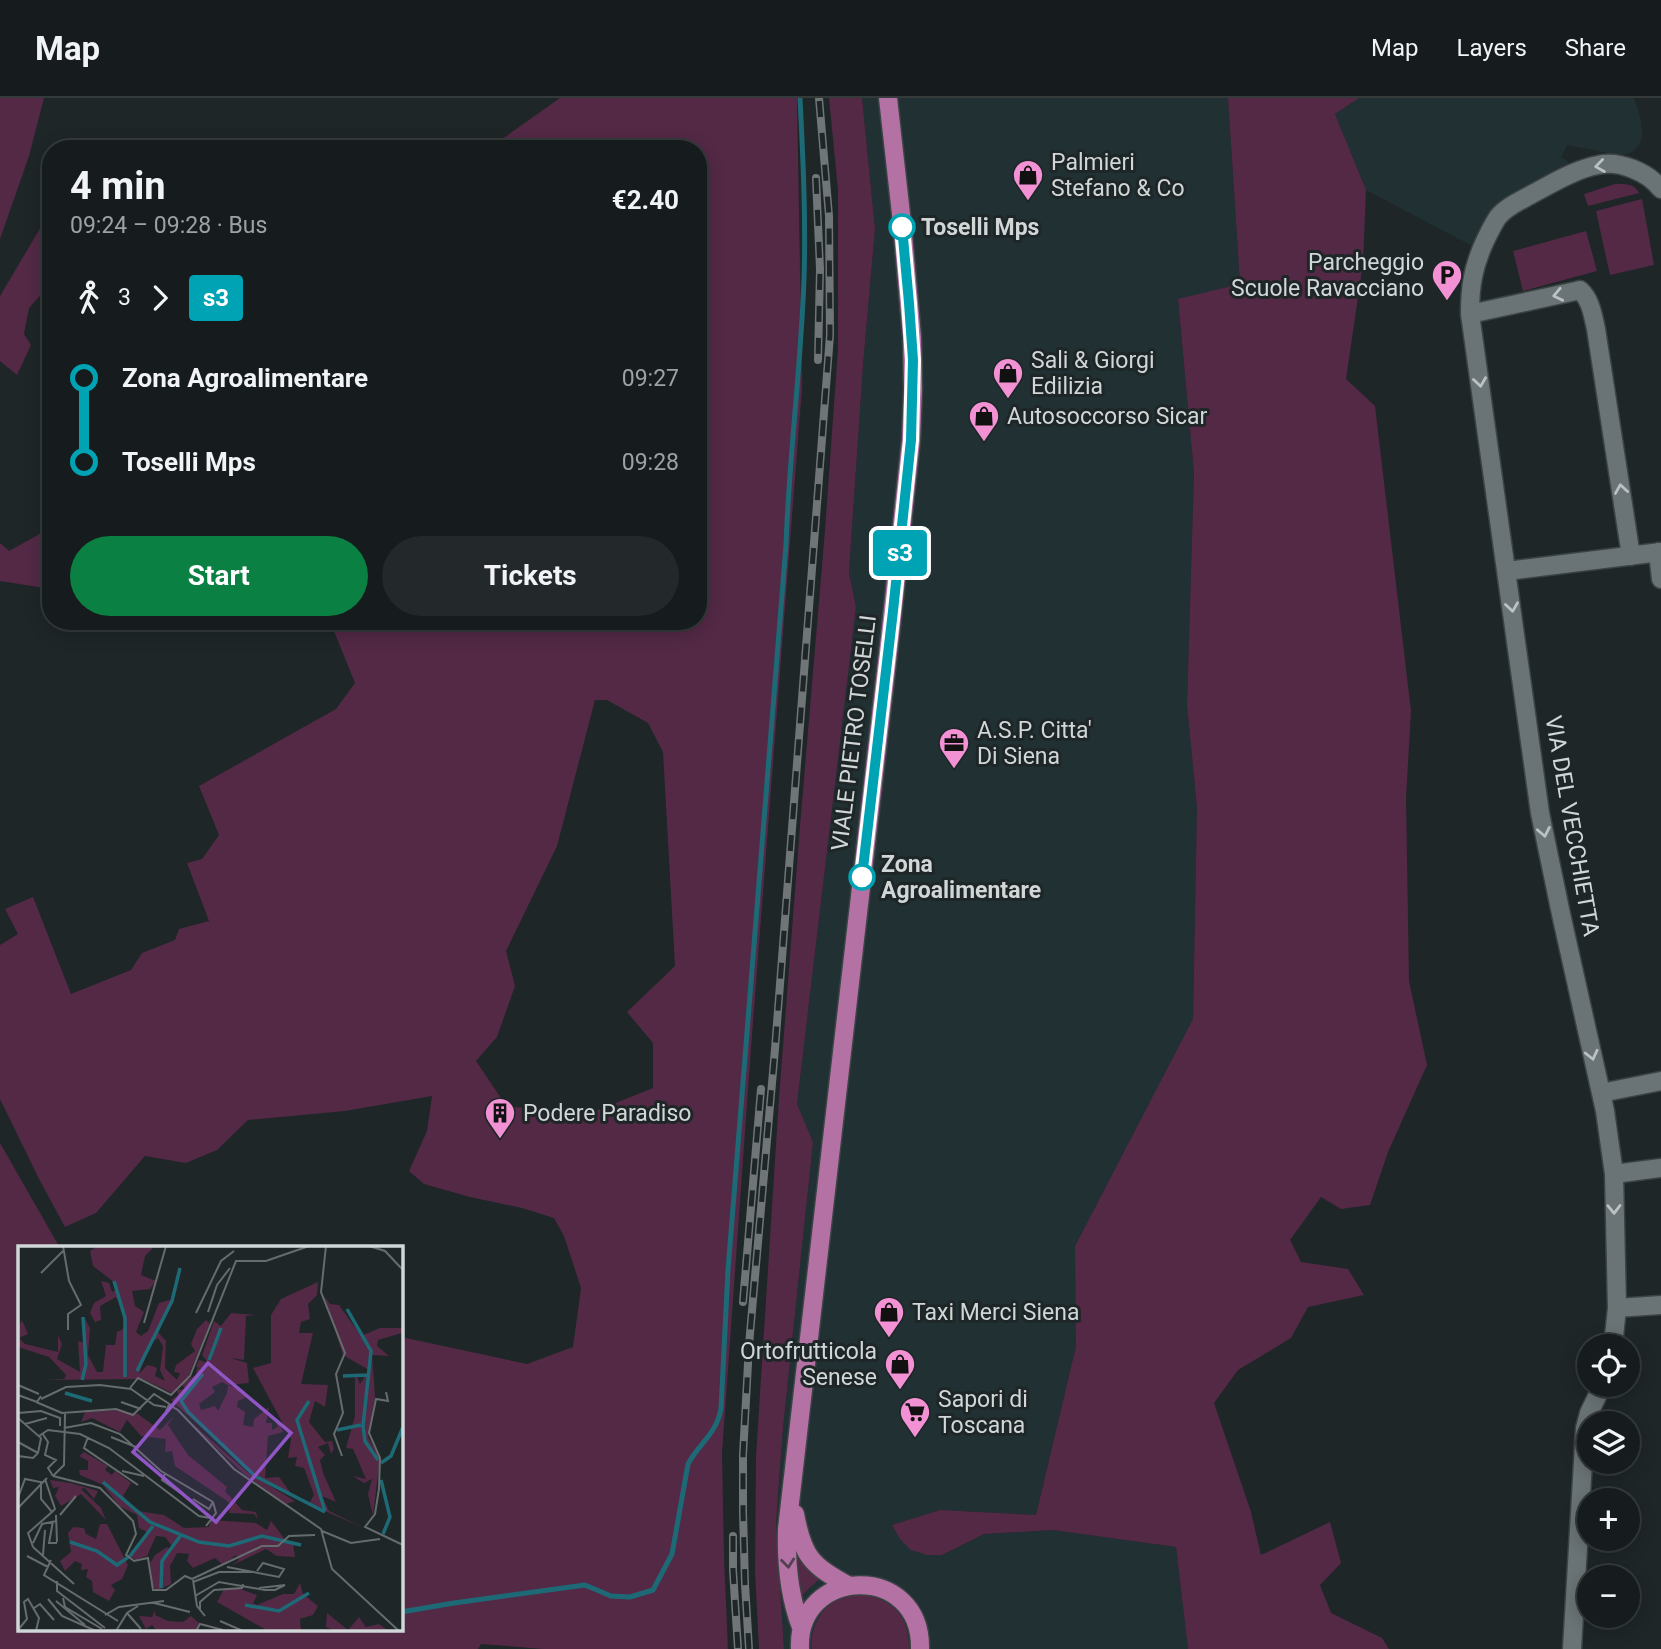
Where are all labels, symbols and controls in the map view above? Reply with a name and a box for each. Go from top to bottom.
text: Map [35,29,100,68]
text: Map [1371,34,1419,62]
text: Layers [1457,34,1527,62]
text: Share [1565,34,1626,62]
place label: Palmieri Stefano & Co [1051,149,1185,202]
shop icon: Palmieri Stefano & Co [1011,158,1045,202]
one-way arrow [1595,159,1606,174]
text: 4 min [70,164,166,208]
text: €2.40 [612,185,679,215]
text: 09:24 – 09:28 · Bus [70,212,267,239]
marker: Toselli Mps [889,214,915,240]
place label: Toselli Mps [921,214,1039,241]
place label: Parcheggio Scuole Ravacciano [1231,249,1424,302]
parking icon: Parcheggio Scuole Ravacciano [1430,258,1464,302]
icon: walk [70,279,108,317]
icon: forward [141,279,179,317]
text: 3 [118,284,131,311]
text: s3 [203,284,229,312]
one-way arrow [1552,286,1564,301]
place label: Sali & Giorgi Edilizia [1031,347,1155,400]
shop icon: Sali & Giorgi Edilizia [991,356,1025,400]
text: Zona Agroalimentare [122,363,368,393]
text: 09:27 [622,365,679,392]
one-way arrow [1472,376,1487,388]
shop icon: Autosoccorso Sicar [967,399,1001,443]
place label: Autosoccorso Sicar [1007,403,1207,430]
text: Toselli Mps [122,447,256,477]
text: 09:28 [622,449,679,476]
one-way arrow [1614,483,1629,495]
line badge: s3 [869,530,932,576]
button: Start [70,536,368,616]
button: Tickets [382,536,679,616]
text: s3 [887,539,913,567]
one-way arrow [1504,601,1519,613]
street label: VIALE PIETRO TOSELLI [826,614,882,852]
street label: VIA DEL VECCHIETTA [1539,714,1605,938]
place label: A.S.P. Citta' Di Siena [977,717,1092,770]
office icon: A.S.P. Citta' Di Siena [937,726,971,770]
one-way arrow [1536,826,1551,838]
place label: Zona Agroalimentare [881,851,1041,904]
marker: Zona Agroalimentare [849,864,875,890]
one-way arrow [1584,1048,1599,1060]
building icon: Podere Paradiso [483,1096,517,1140]
place label: Podere Paradiso [523,1100,691,1127]
one-way arrow [1606,1204,1622,1215]
inset map [18,1246,402,1632]
shop icon: Taxi Merci Siena [872,1295,906,1339]
place label: Taxi Merci Siena [912,1299,1080,1326]
map controls [1577,1334,1640,1628]
button: locate [1577,1334,1640,1397]
place label: Ortofrutticola Senese [740,1338,877,1391]
shop icon: Ortofrutticola Senese [883,1347,917,1391]
place label: Sapori di Toscana [938,1386,1028,1439]
supermarket icon: Sapori di Toscana [898,1395,932,1439]
button: layers [1577,1411,1640,1474]
button: + [1577,1488,1640,1551]
one-way arrow [780,1557,795,1568]
button: − [1577,1565,1640,1628]

